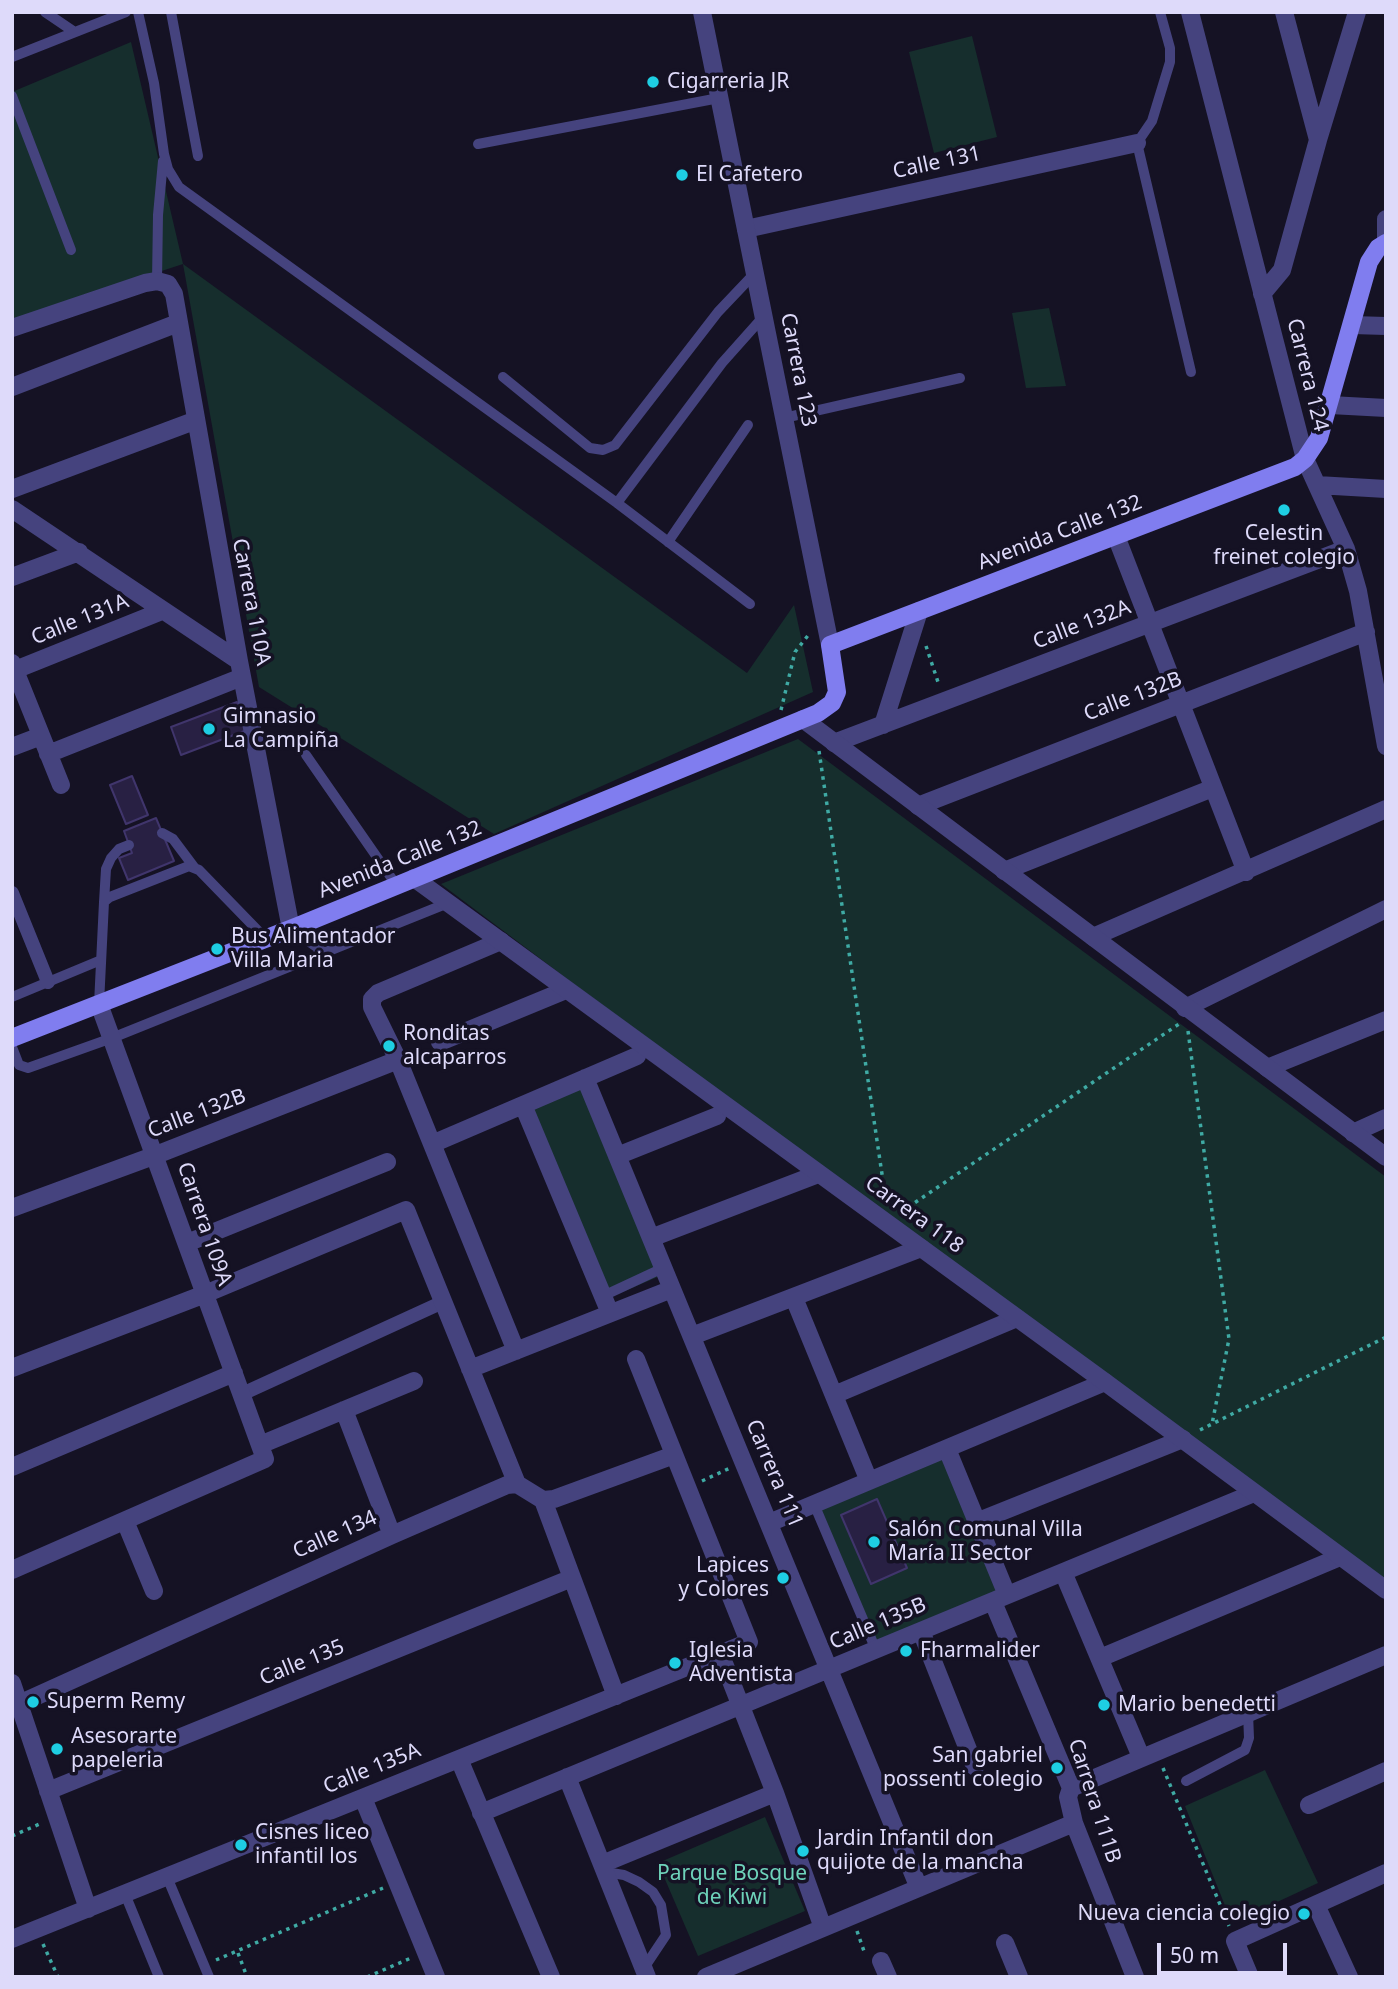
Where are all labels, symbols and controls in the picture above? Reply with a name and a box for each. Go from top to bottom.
place label: Cigarreria JR [667,69,789,95]
marker: Cigarreria JR [645,74,661,90]
street label: Calle 131 [891,141,983,185]
place label: El Cafetero [696,162,803,188]
marker: El Cafetero [674,167,690,183]
street label: Carrera 123 [775,311,821,429]
street label: Carrera 124 [1281,316,1333,434]
street label: Avenida Calle 132 [974,490,1146,576]
marker: Celestin freinet colegio [1276,502,1292,518]
place label: Celestin freinet colegio [1213,521,1355,571]
street label: Carrera 110A [226,536,276,668]
street label: Calle 131A [28,589,132,651]
street label: Calle 132A [1030,595,1134,655]
street label: Calle 132B [1080,667,1186,727]
place label: Gimnasio La Campiña [223,704,339,754]
marker: Gimnasio La Campiña [201,721,217,737]
street label: Avenida Calle 132 [315,816,485,904]
place label: Bus Alimentador Villa Maria [231,924,396,974]
marker: Bus Alimentador Villa Maria [209,941,225,957]
place label: Ronditas alcaparros [403,1021,506,1071]
marker: Ronditas alcaparros [381,1038,397,1054]
street label: Calle 132B [144,1084,250,1144]
street label: Carrera 109A [171,1159,237,1289]
street label: Carrera 118 [860,1171,968,1259]
street label: Carrera 111 [740,1416,808,1532]
street label: Calle 134 [289,1505,381,1565]
place label: Salón Comunal Villa María II Sector [888,1517,1083,1567]
marker: Salón Comunal Villa María II Sector [866,1534,882,1550]
place label: Lapices y Colores [679,1553,769,1603]
marker: Lapices y Colores [775,1570,791,1586]
street label: Calle 135B [826,1592,930,1656]
street label: Calle 135 [256,1635,348,1691]
place label: Iglesia Adventista [689,1638,793,1688]
place label: Fharmalider [920,1638,1040,1664]
marker: Fharmalider [898,1643,914,1659]
marker: Iglesia Adventista [667,1655,683,1671]
place label: Superm Remy [47,1689,185,1715]
place label: Mario benedetti [1118,1692,1276,1718]
marker: Superm Remy [25,1694,41,1710]
marker: Mario benedetti [1096,1697,1112,1713]
place label: Asesorarte papeleria [71,1724,177,1774]
street label: Carrera 111B [1062,1736,1126,1866]
street label: Calle 135A [320,1738,424,1800]
marker: Asesorarte papeleria [49,1741,65,1757]
place label: San gabriel possenti colegio [883,1743,1043,1793]
marker: San gabriel possenti colegio [1049,1760,1065,1776]
place label: Cisnes liceo infantil los [255,1820,370,1870]
place label: Jardin Infantil don quijote de la mancha [817,1826,1023,1876]
marker: Cisnes liceo infantil los [233,1837,249,1853]
marker: Jardin Infantil don quijote de la mancha [795,1843,811,1859]
park label: Parque Bosque de Kiwi [657,1861,807,1911]
place label: Nueva ciencia colegio [1078,1901,1290,1927]
marker: Nueva ciencia colegio [1296,1906,1312,1922]
scale bar [1160,1930,1290,1974]
text: 50 m [1170,1941,1219,1969]

